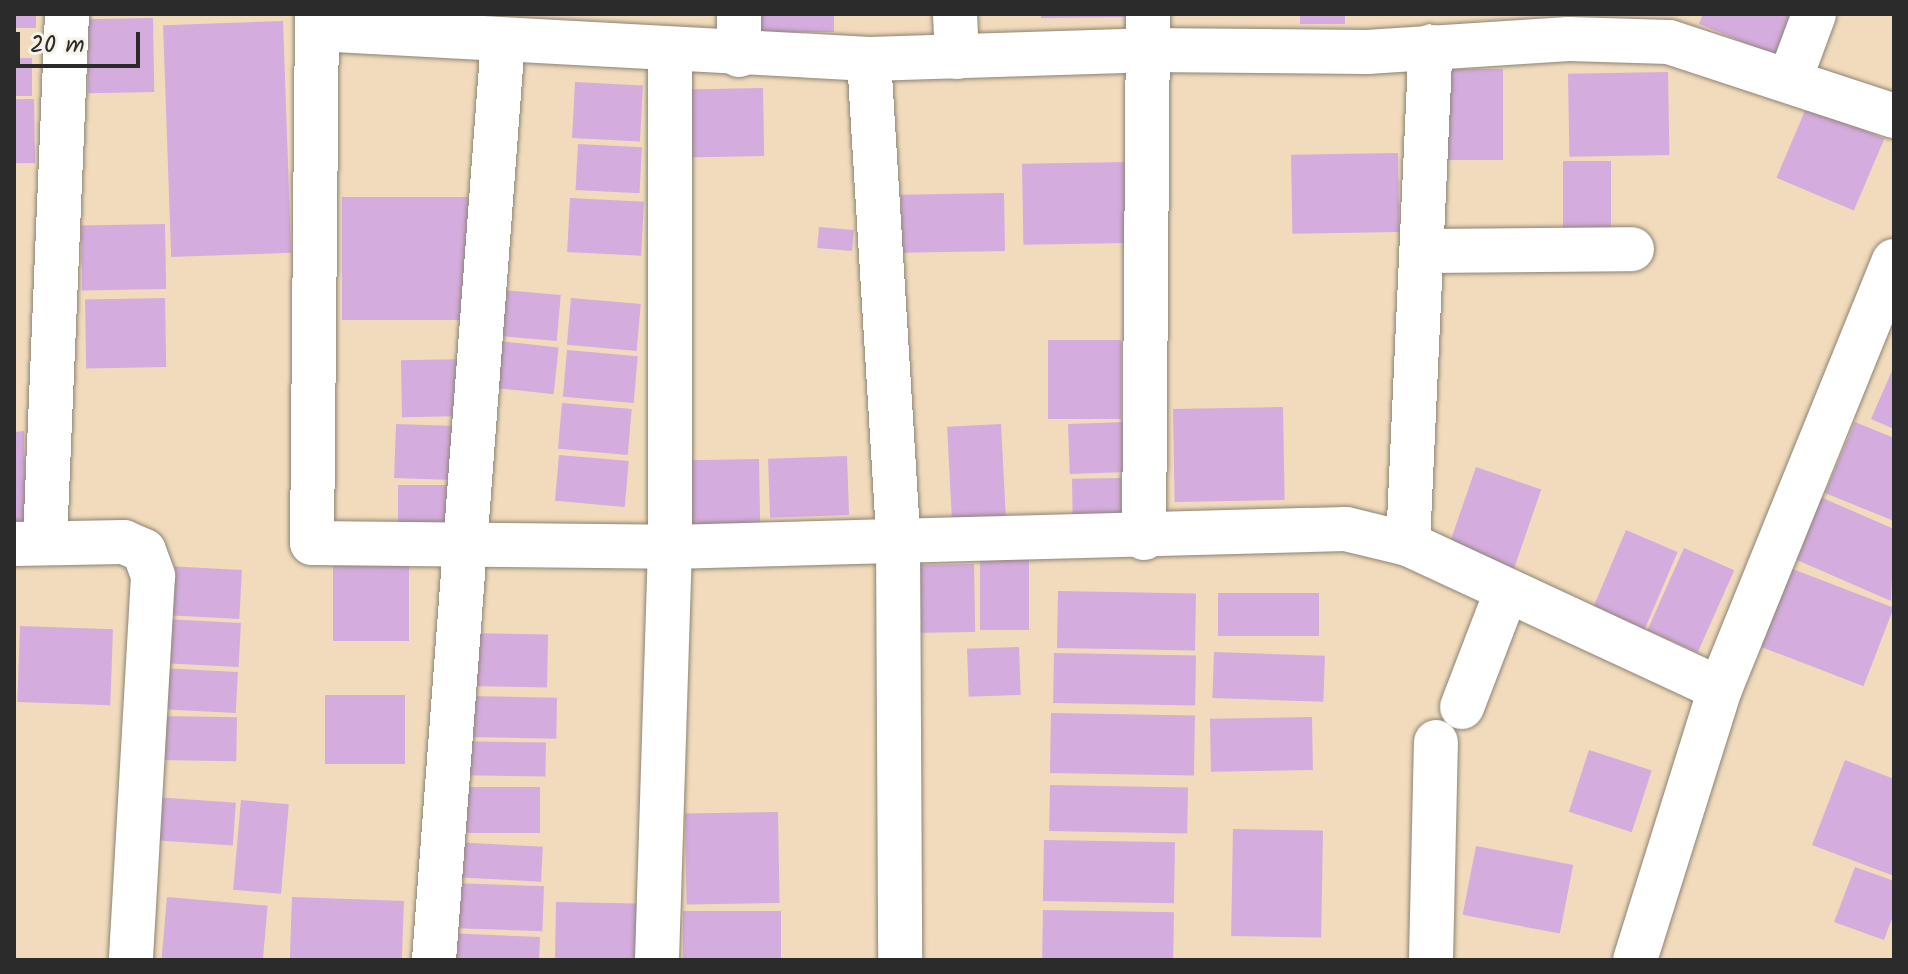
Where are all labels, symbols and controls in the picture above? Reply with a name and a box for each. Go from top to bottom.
scale bar [20,16,144,66]
text: 20 m [30,26,85,65]

